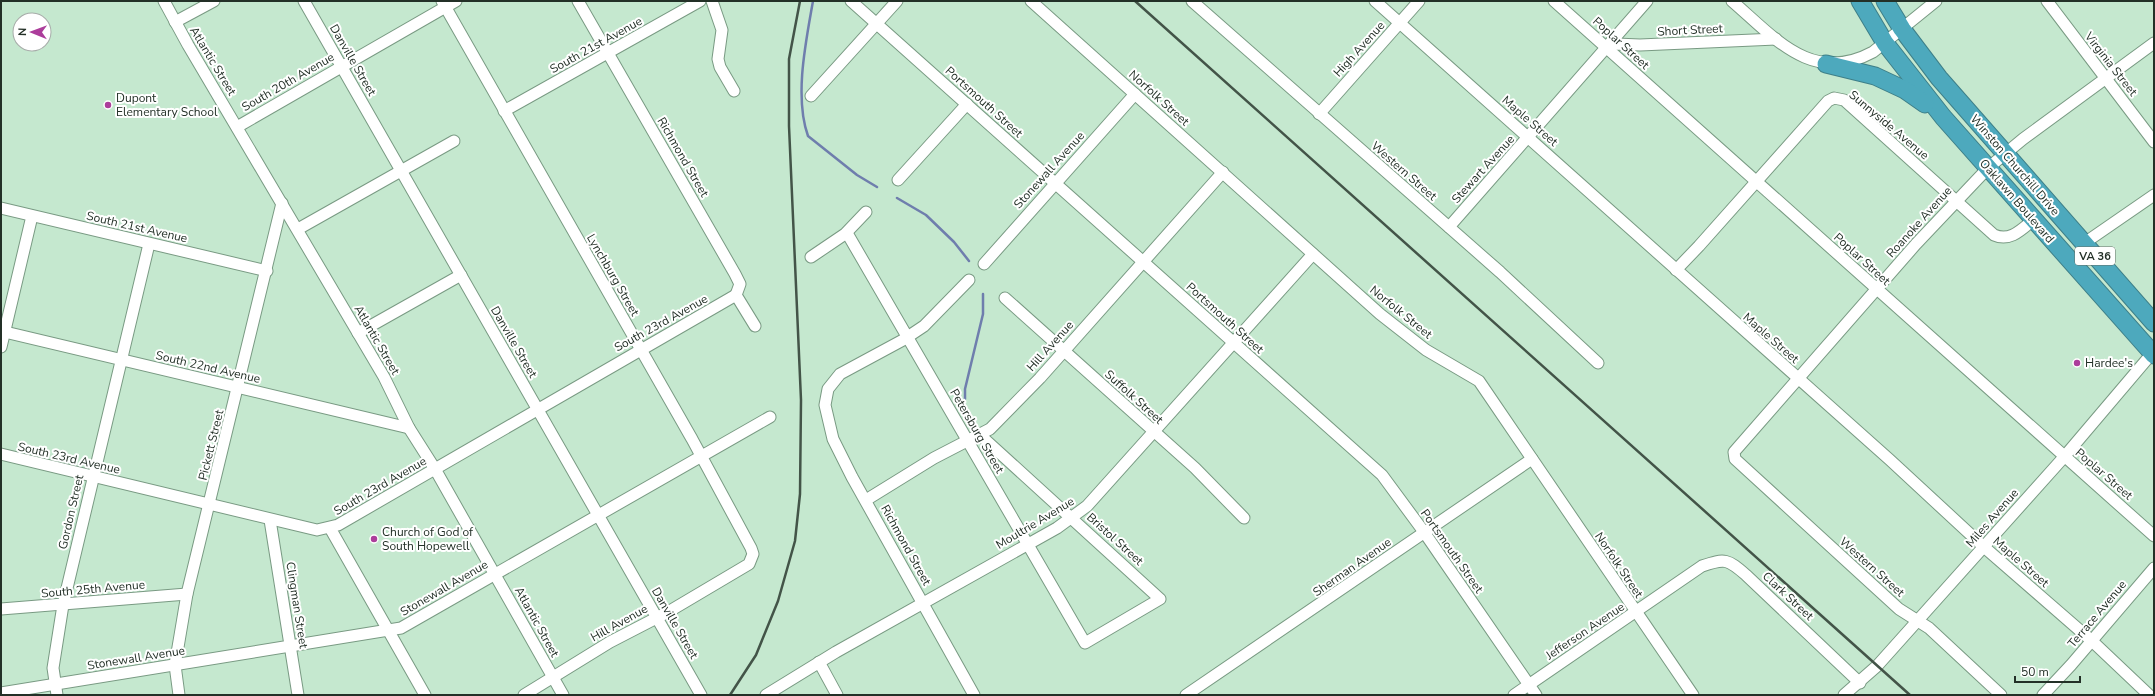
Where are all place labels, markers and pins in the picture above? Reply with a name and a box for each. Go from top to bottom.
place label: Dupont Elementary School [116,90,218,120]
marker: Dupont Elementary School [103,100,113,110]
place label: Hardee's [2085,355,2133,371]
marker: Hardee's [2072,358,2082,368]
place label: Church of God of South Hopewell [382,524,474,554]
marker: Church of God of South Hopewell [369,534,379,544]

